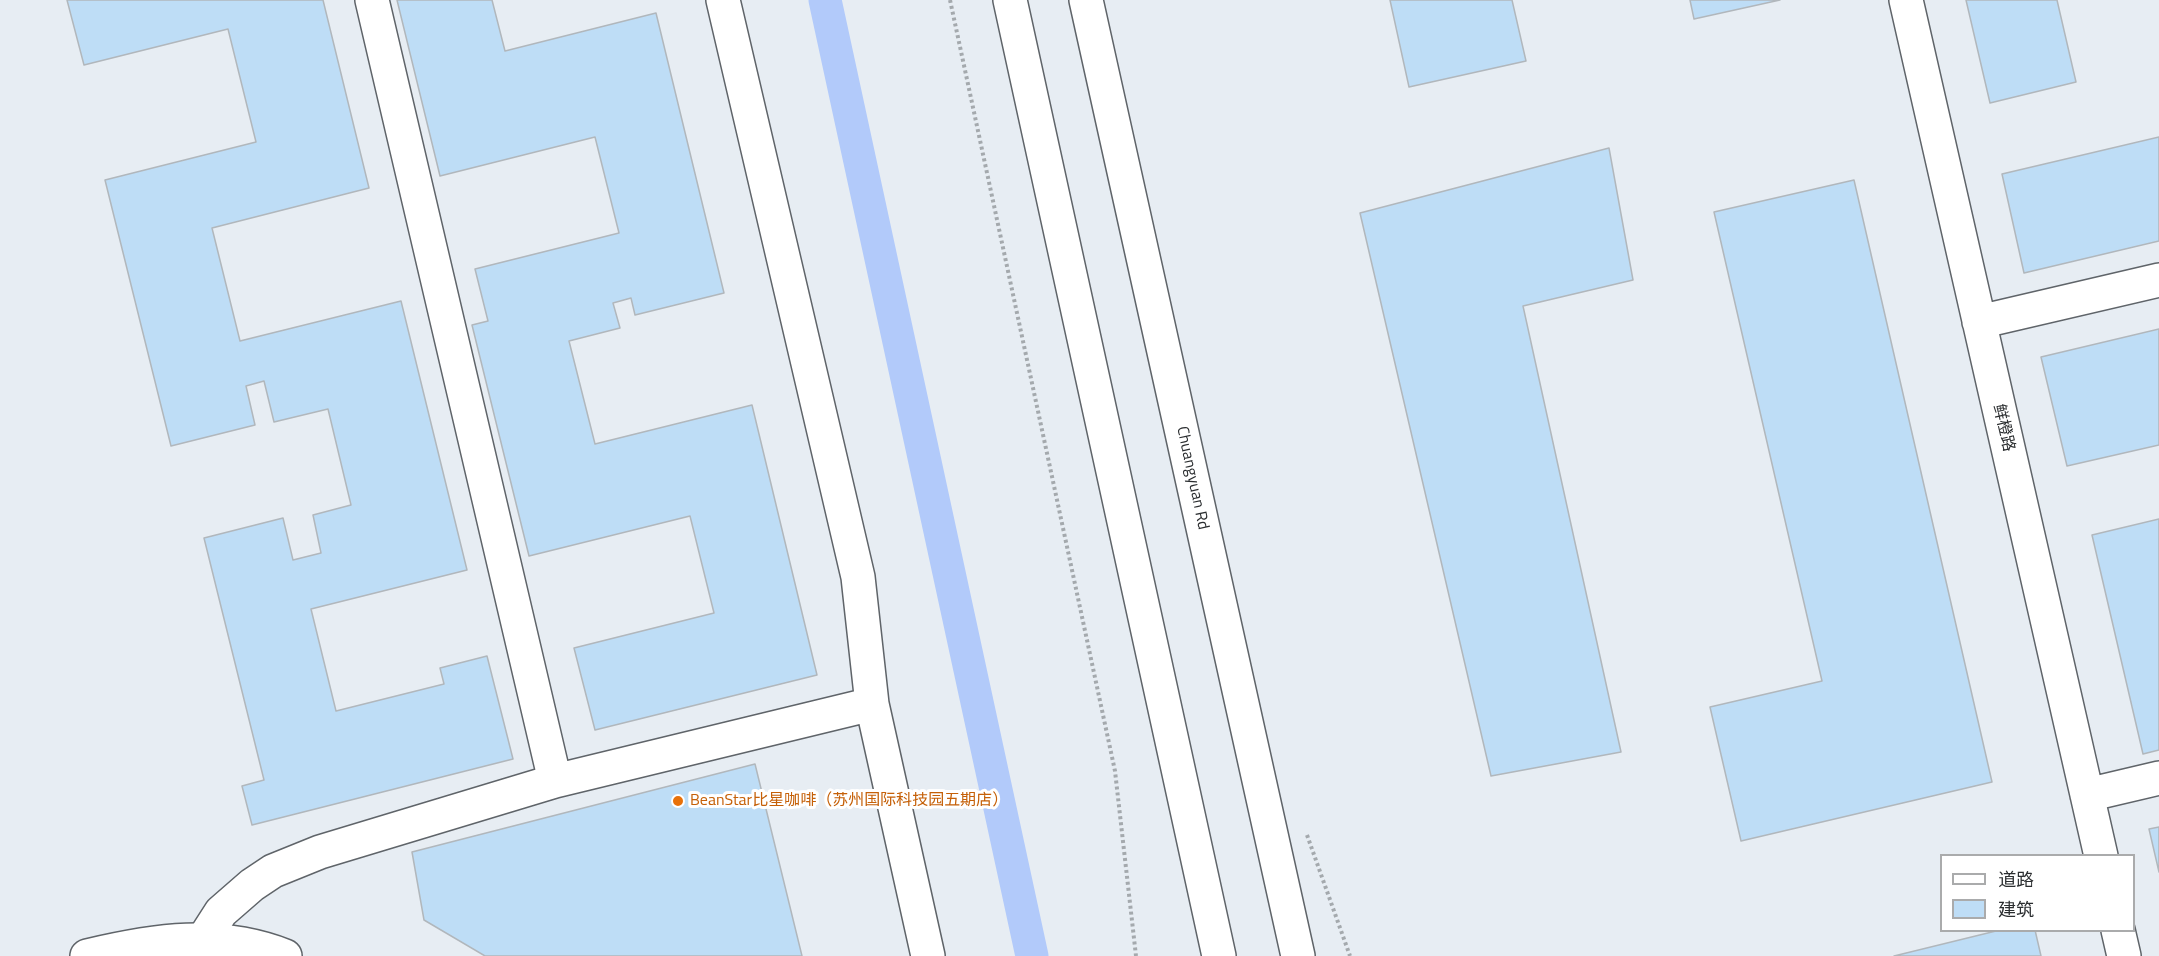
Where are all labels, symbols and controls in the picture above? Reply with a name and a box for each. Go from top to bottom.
street label: 鲜橙路 [1988,402,2018,454]
street label: Chuangyuan Rd [1172,425,1212,531]
place label: BeanStar比星咖啡（苏州国际科技园五期店） [690,791,1008,811]
marker: BeanStar比星咖啡（苏州国际科技园五期店） [671,794,685,808]
legend [1940,854,2135,932]
text: 道路 [1998,866,2034,893]
text: 建筑 [1998,896,2034,923]

